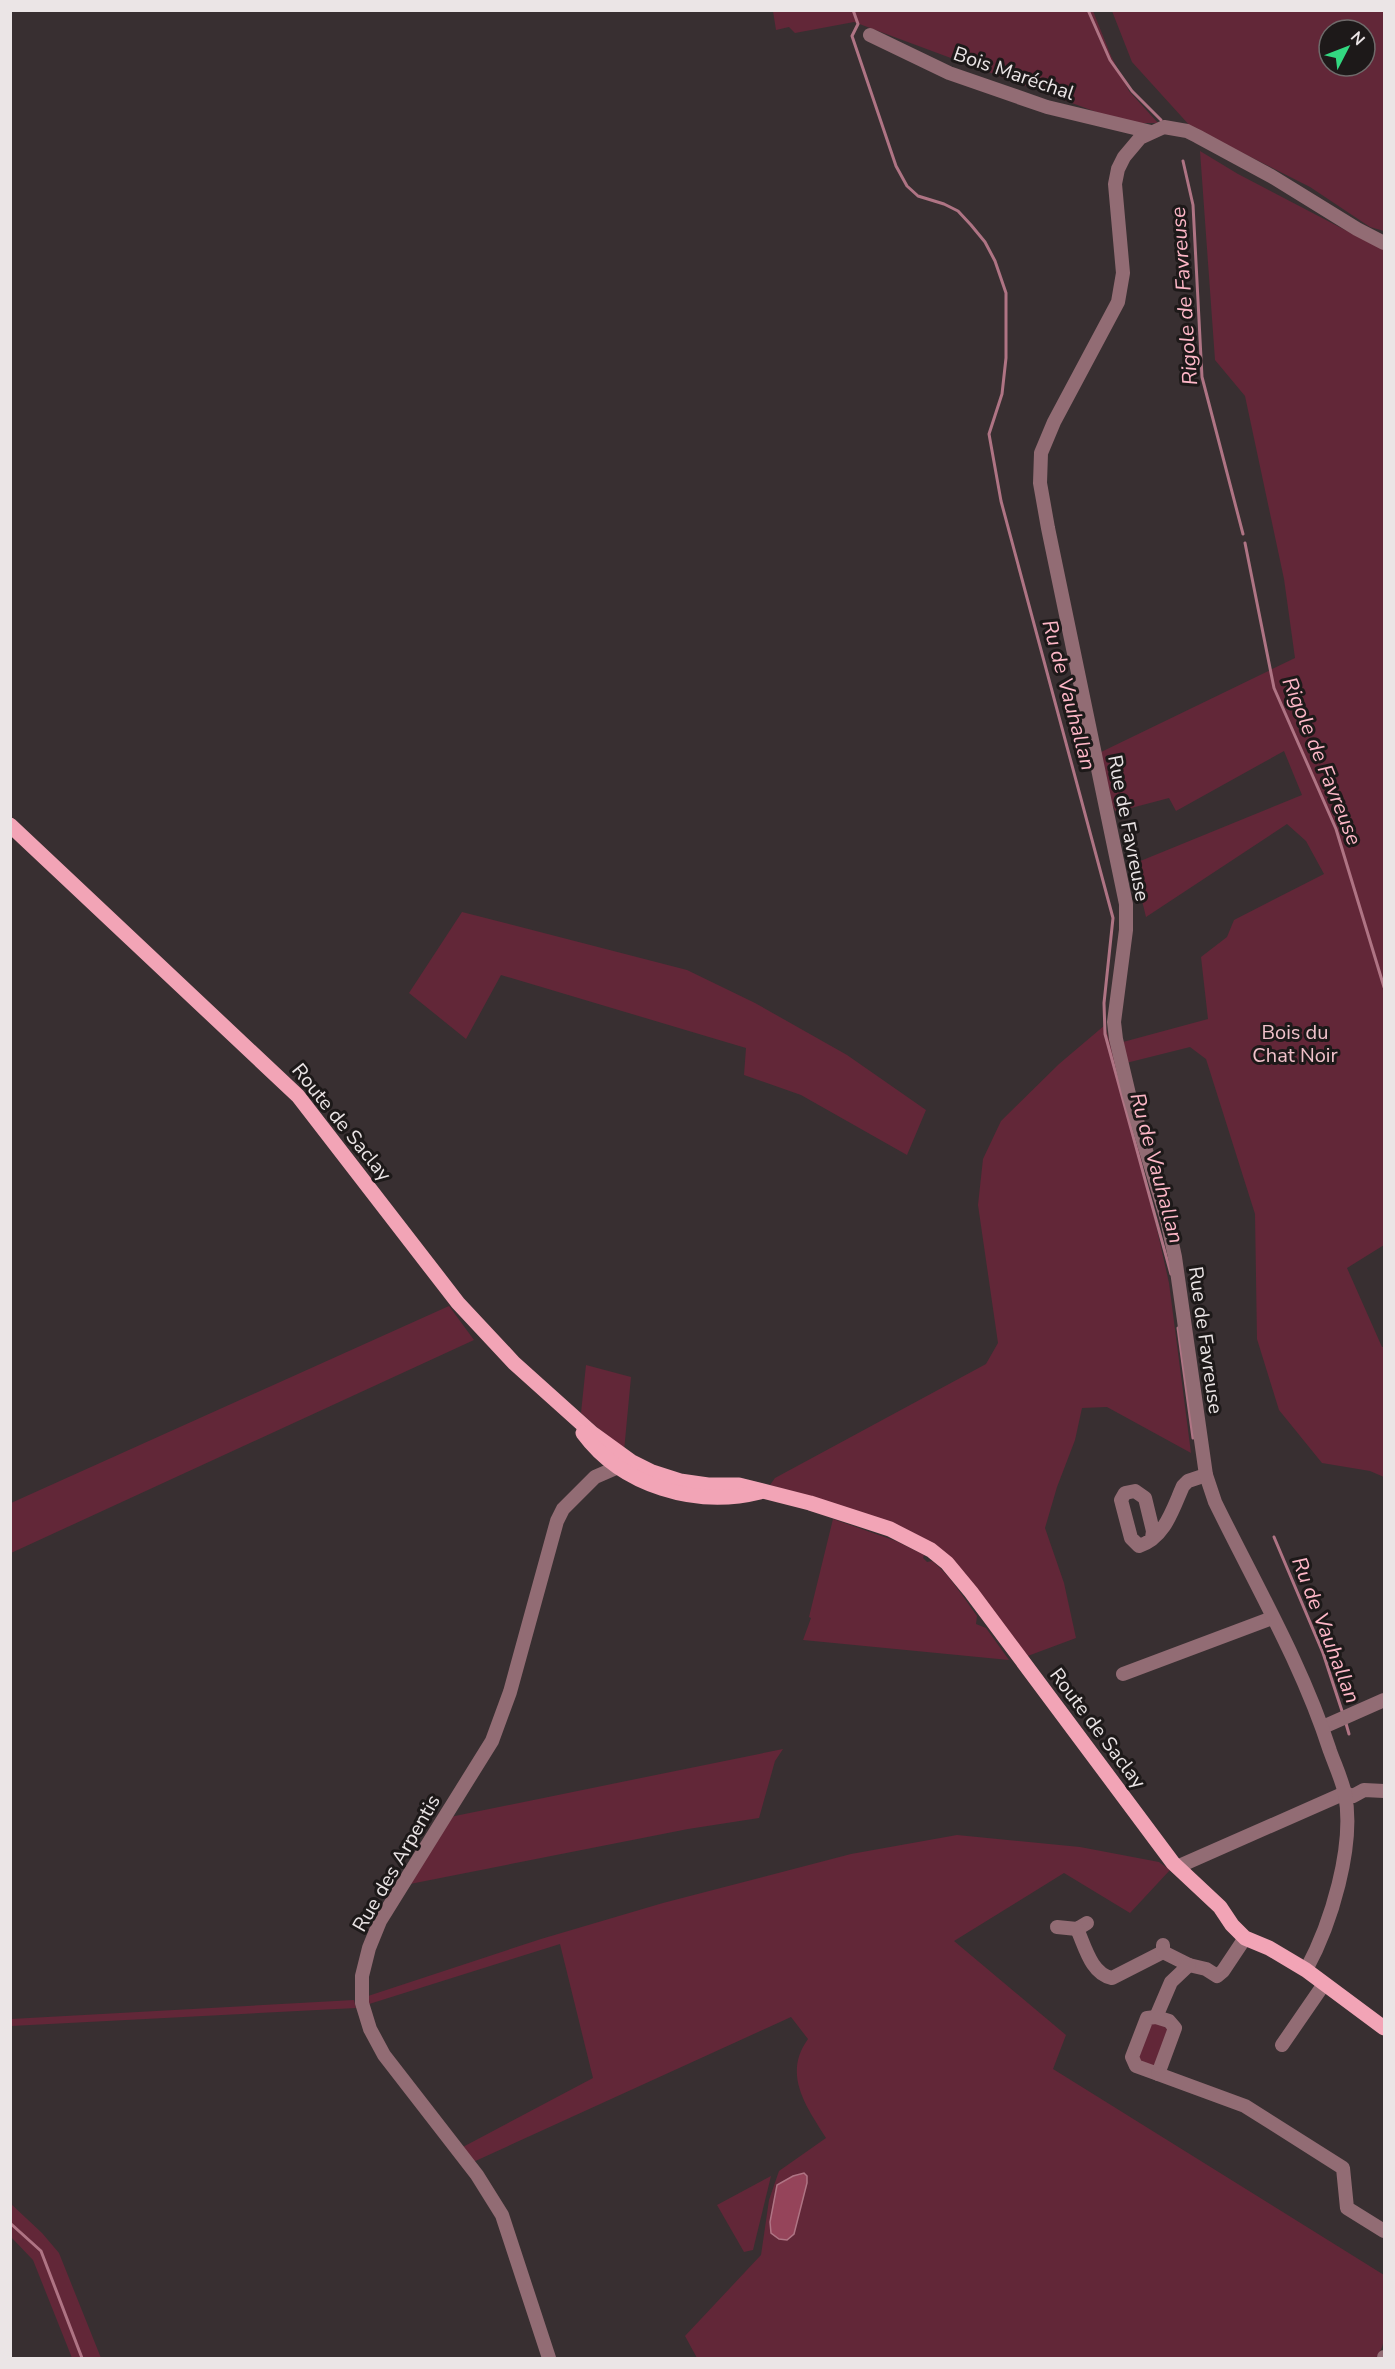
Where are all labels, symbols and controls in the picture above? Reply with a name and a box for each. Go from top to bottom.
north arrow [1317,18,1377,78]
text: N [1345,27,1370,50]
street label: Bois Maréchal [950,40,1078,107]
water label: Rigole de Favreuse [1164,206,1204,386]
water label: Ru de Vauhallan [1035,617,1103,773]
water label: Rigole de Favreuse [1276,673,1368,849]
street label: Rue de Favreuse [1101,753,1156,903]
park label: Bois du Chat Noir [1252,1019,1338,1069]
street label: Route de Saclay [286,1058,398,1188]
water label: Ru de Vauhallan [1123,1090,1191,1246]
street label: Rue de Favreuse [1182,1265,1229,1415]
water label: Ru de Vauhallan [1285,1553,1367,1707]
street label: Route de Saclay [1043,1662,1152,1795]
street label: Rue des Arpentis [346,1790,447,1937]

